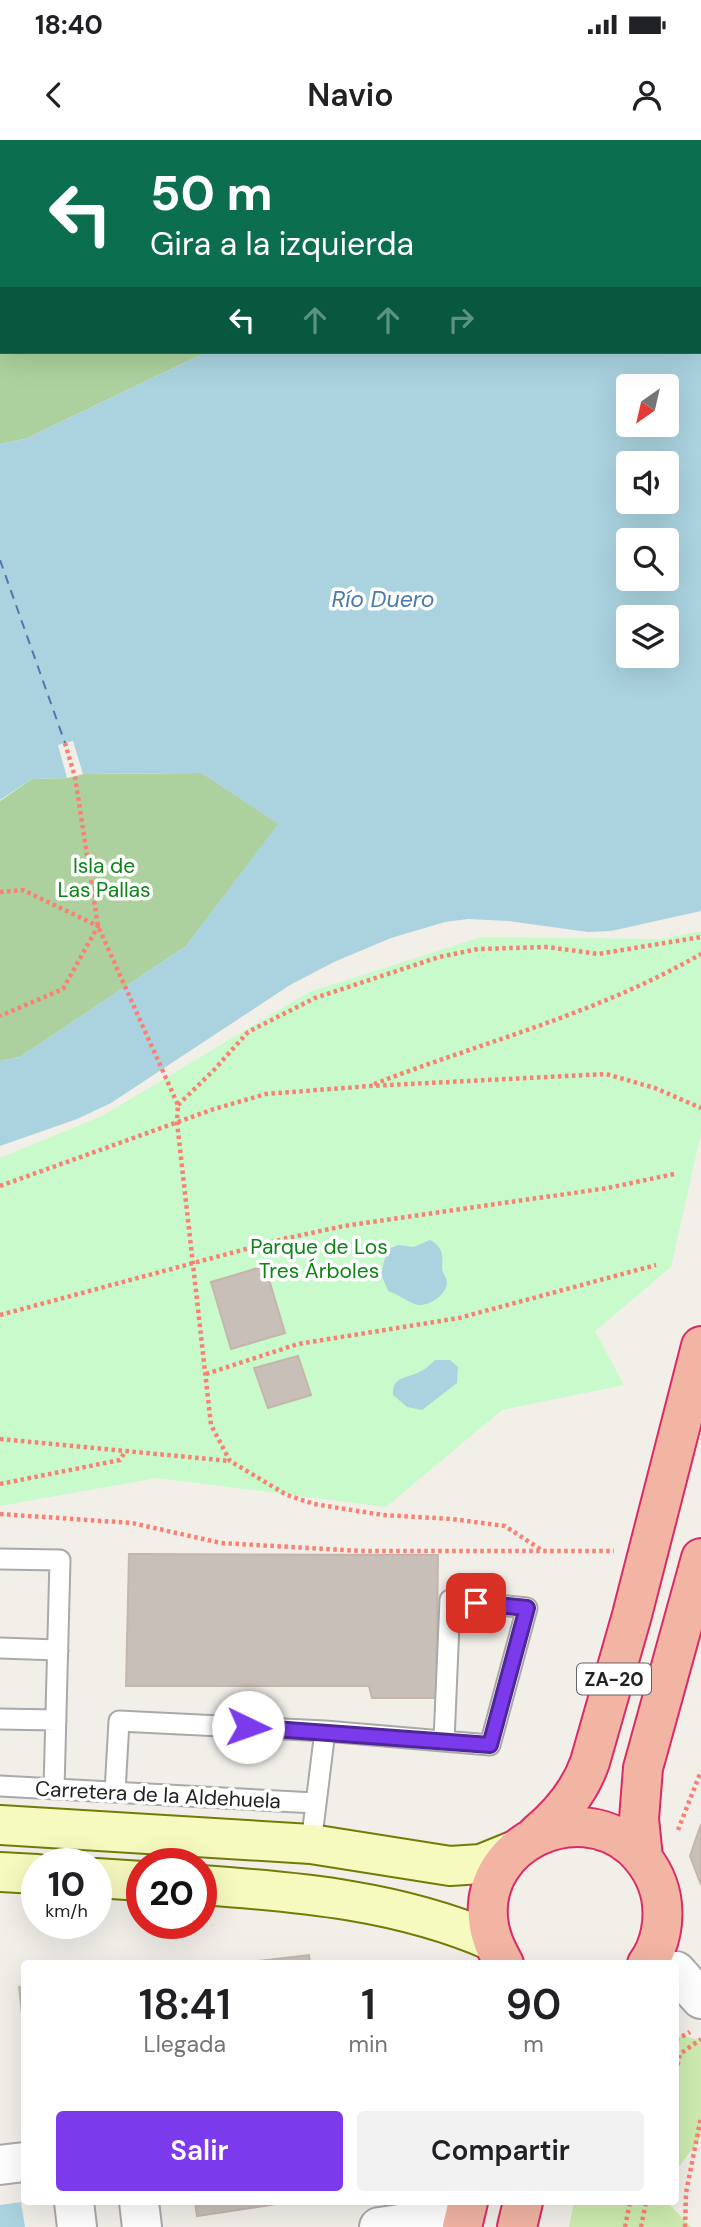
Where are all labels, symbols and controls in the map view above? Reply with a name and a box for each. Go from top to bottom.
text: 18:40 [35,8,103,42]
text: Navio [307,74,394,116]
icon: back [35,76,73,114]
icon: person [628,76,666,114]
text: 50 m [150,161,273,225]
icon: left [35,168,126,259]
text: Gira a la izquierda [150,223,414,265]
icon: left [223,301,261,339]
icon: ahead [296,301,334,339]
icon: ahead [369,301,407,339]
icon: right [442,301,480,339]
north arrow [616,374,679,438]
map controls [616,374,679,668]
button: sound [616,451,679,514]
button: search [616,528,679,591]
water label: Río Duero [331,584,435,614]
button: layers [616,605,679,668]
park label: Isla de Las Pallas [57,852,151,904]
park label: Parque de Los Tres Árboles [250,1233,388,1285]
pin [446,1573,506,1633]
icon: arrive [457,1584,495,1622]
road number: ZA-20 [577,1664,651,1694]
position arrow [211,1690,285,1764]
street label: Carretera de la Aldehuela [34,1775,282,1815]
speed limit sign: 20 [126,1848,217,1939]
text: 10 [48,1861,85,1907]
text: km/h [45,1899,88,1923]
text: 18:41 [139,1977,231,2032]
text: 1 [361,1977,376,2032]
text: 90 [505,1977,561,2032]
text: Llegada [144,2029,226,2059]
text: min [349,2029,388,2059]
text: m [523,2029,544,2059]
button: Salir [56,2111,343,2191]
button: Compartir [357,2111,644,2191]

